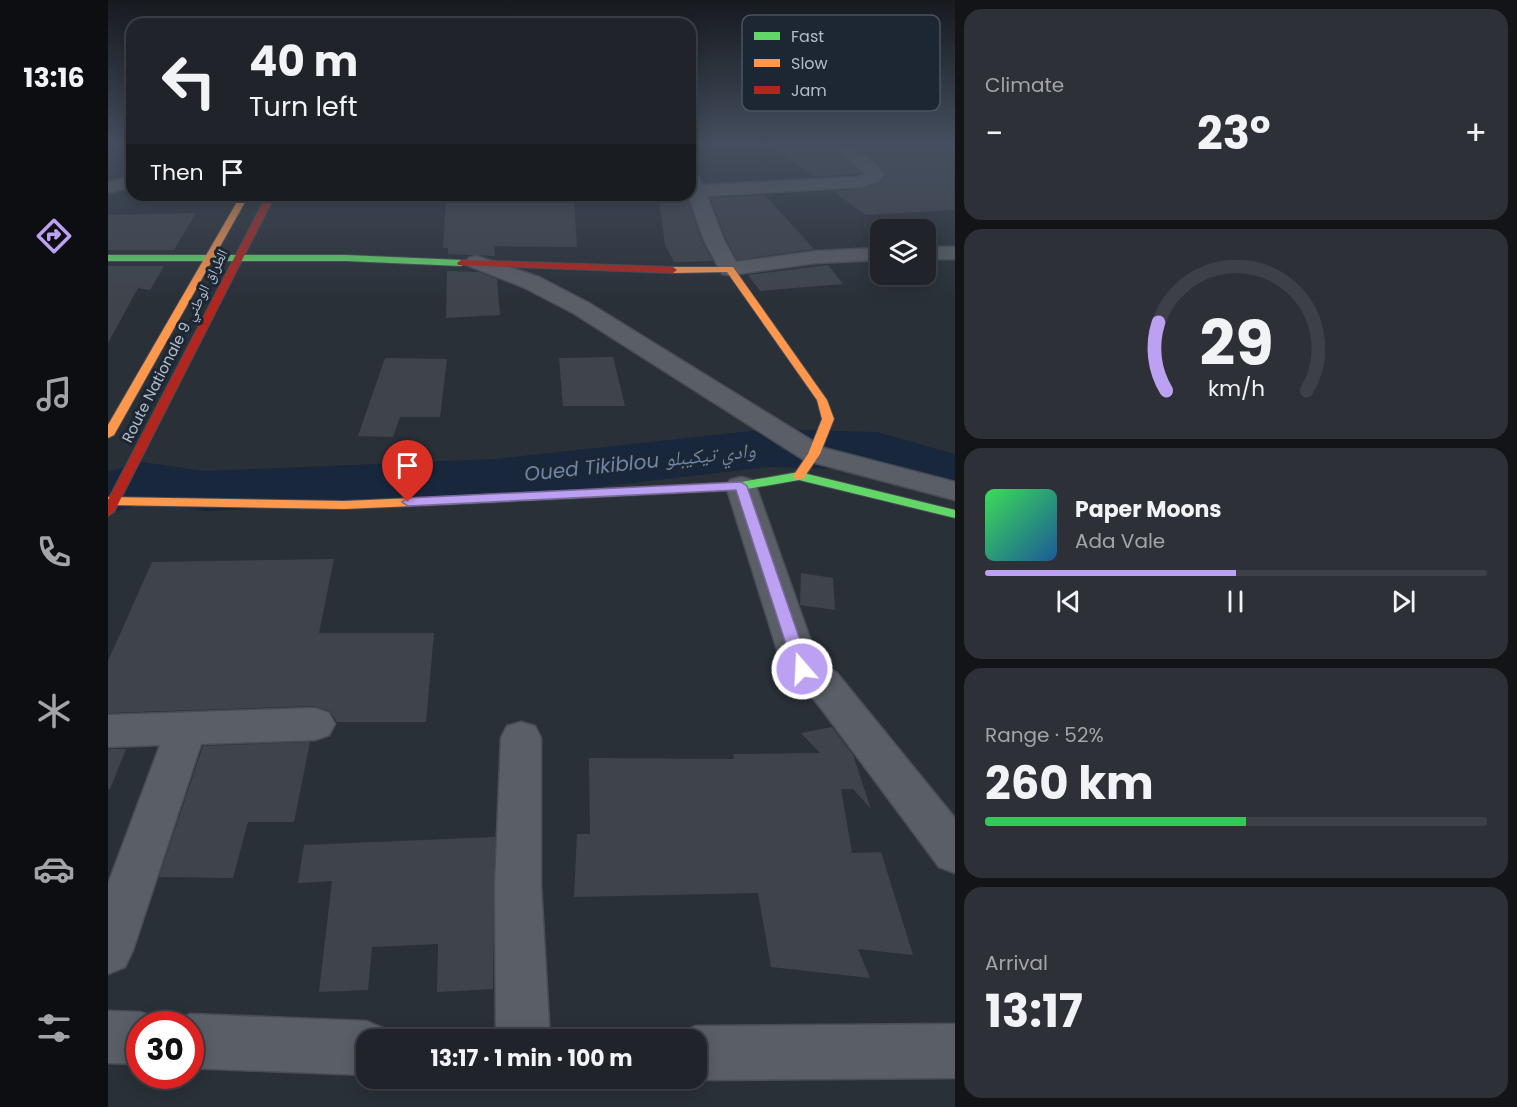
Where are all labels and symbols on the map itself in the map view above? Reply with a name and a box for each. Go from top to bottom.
legend [742,15,940,111]
text: Fast [791,25,824,48]
text: Slow [791,52,828,75]
text: Jam [791,79,827,102]
street label: Route Nationale الطراق الوطني 9 [116,245,234,447]
water label: Oued Tikiblou وادي تيكيبلو [523,436,757,490]
pin [382,440,433,502]
position arrow [770,637,834,701]
speed limit sign: 30 [126,1011,204,1089]

